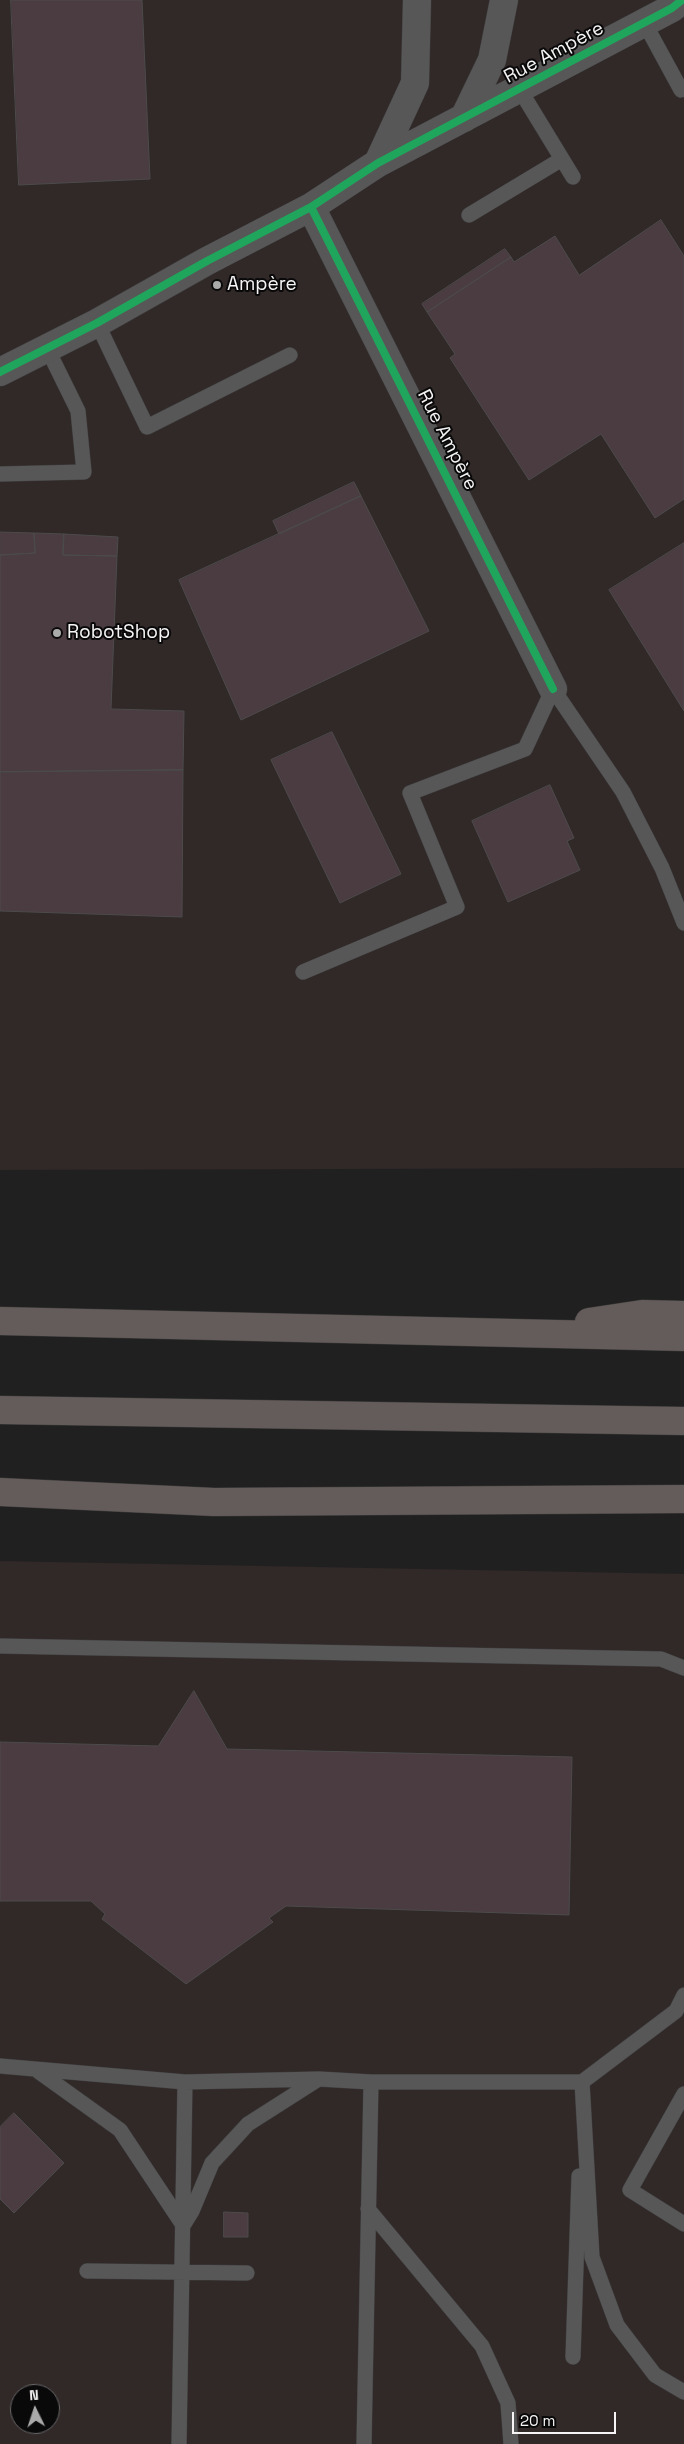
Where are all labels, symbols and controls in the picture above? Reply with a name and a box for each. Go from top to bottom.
street label: Rue Ampère [500,17,608,89]
place label: Ampère [227,274,297,296]
marker: Ampère [211,279,223,291]
street label: Rue Ampère [412,386,482,494]
place label: RobotShop [67,622,170,644]
marker: RobotShop [51,627,63,639]
north arrow [10,2384,60,2434]
text: N [29,2386,39,2404]
scale bar [514,2402,618,2434]
text: 20 m [520,2411,555,2430]

